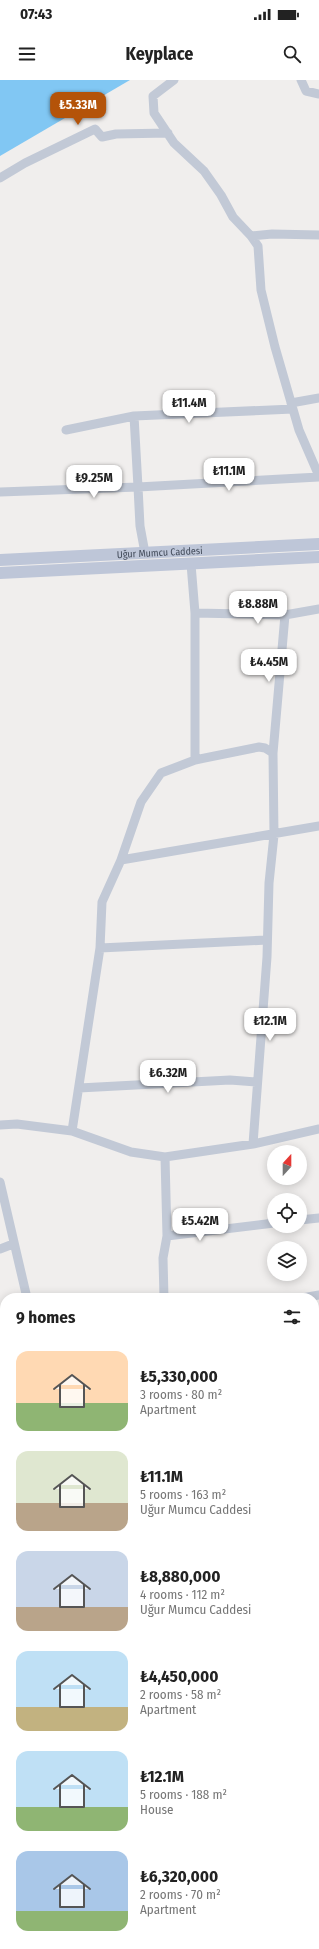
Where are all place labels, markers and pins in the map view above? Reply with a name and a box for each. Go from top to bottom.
pin: ₺5.33M [45,92,111,126]
pin: ₺11.4M [156,390,222,424]
pin: ₺11.1M [196,458,262,492]
pin: ₺9.25M [61,465,127,499]
pin: ₺8.88M [225,591,291,625]
pin: ₺4.45M [236,649,302,683]
pin: ₺12.1M [237,1008,303,1042]
pin: ₺6.32M [135,1060,201,1094]
pin: ₺5.42M [167,1208,233,1242]

